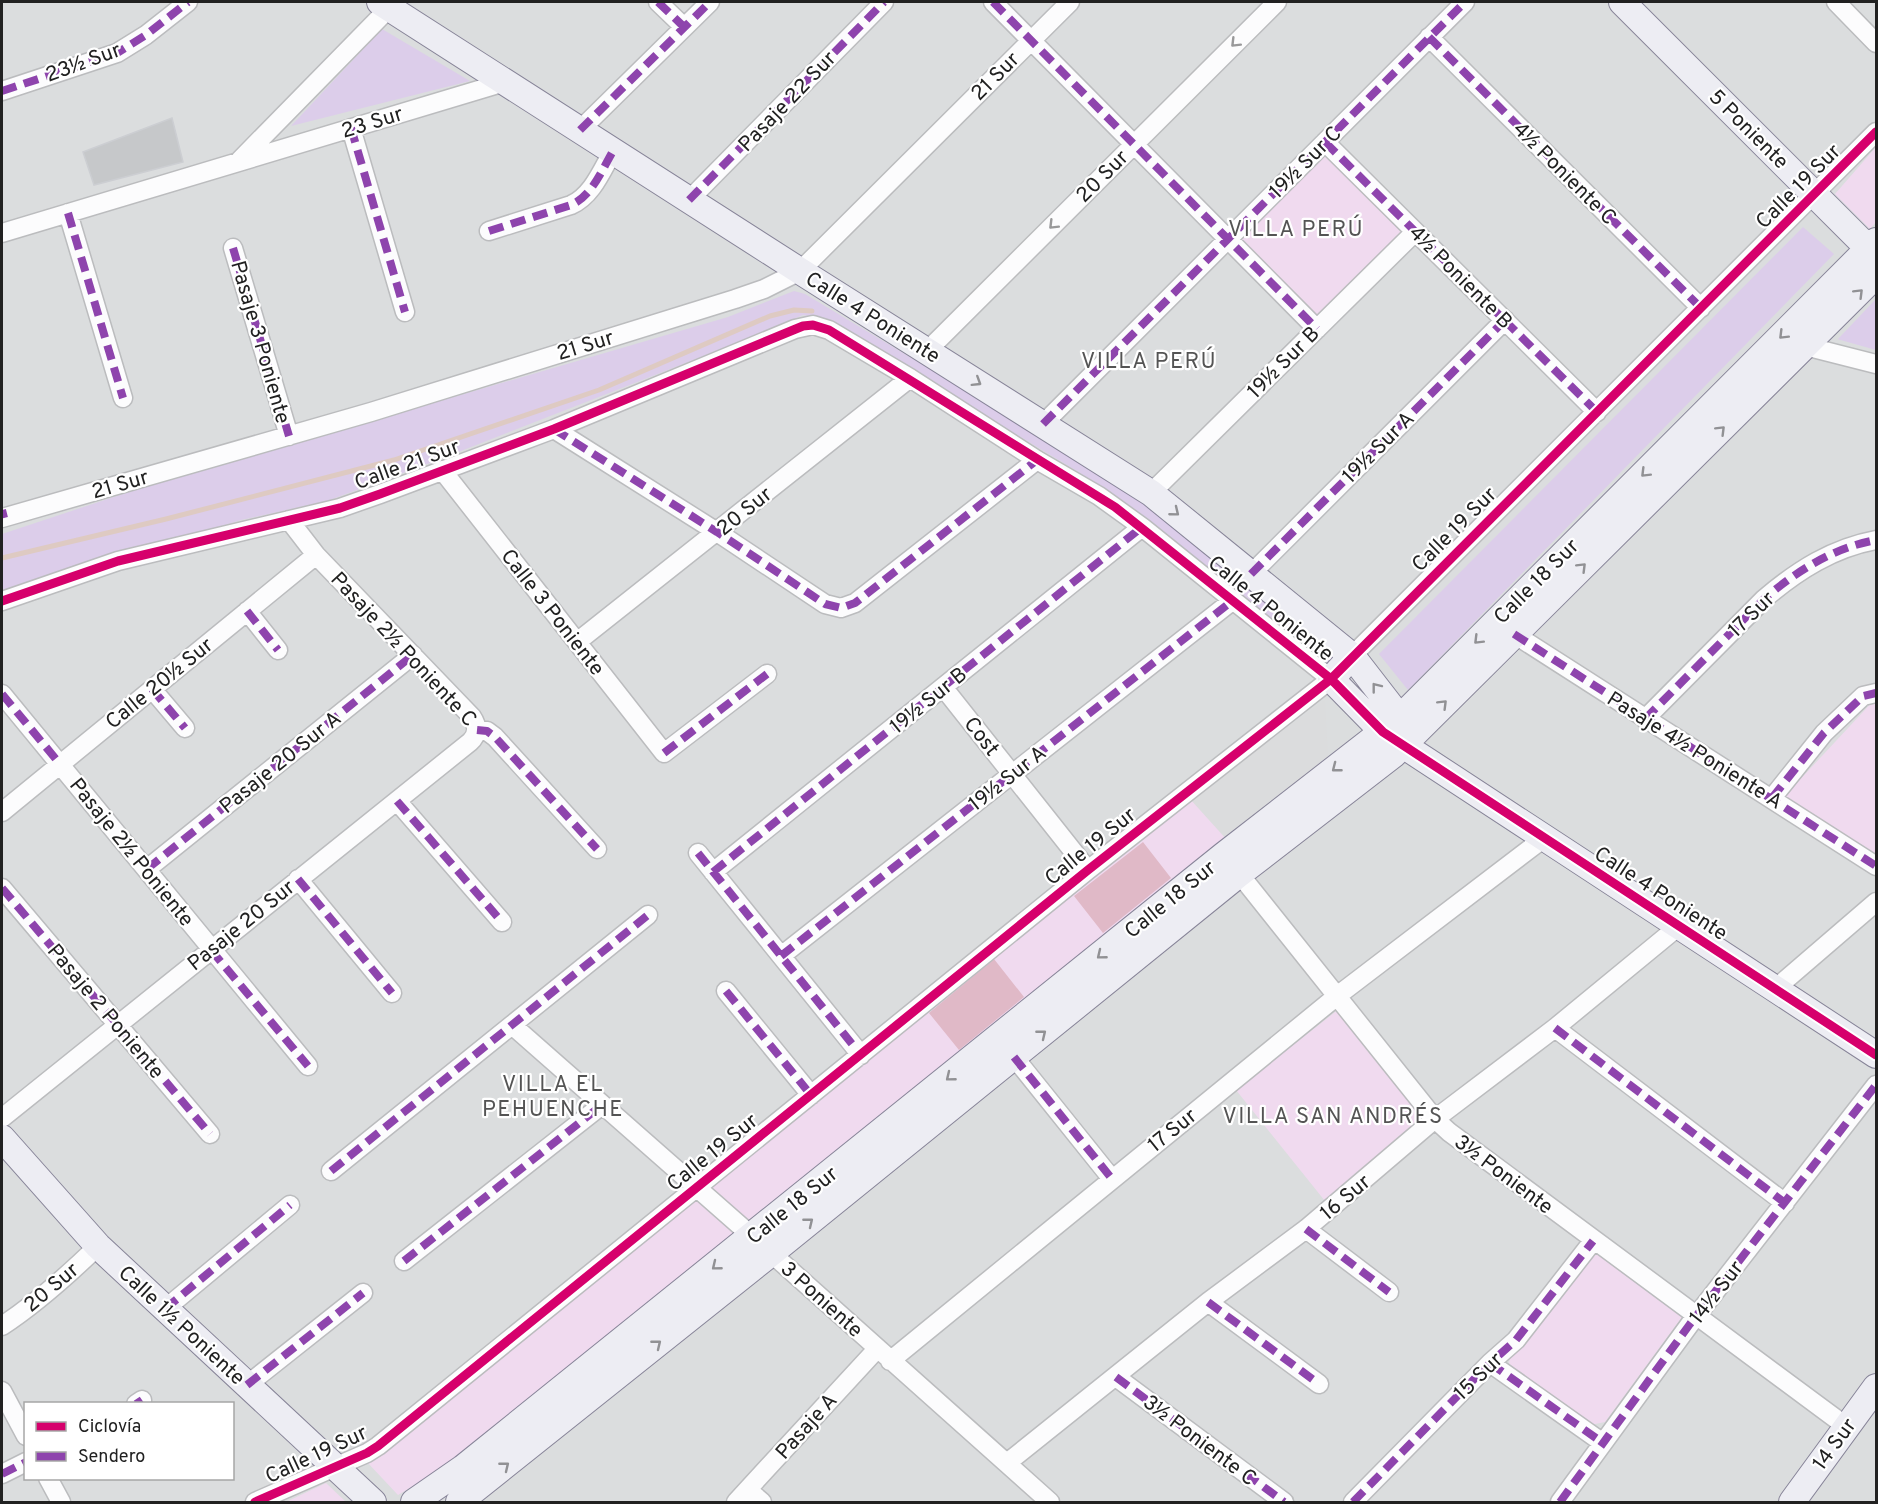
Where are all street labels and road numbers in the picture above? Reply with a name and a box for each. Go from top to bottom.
street label: 23½ Sur [42,37,125,90]
street label: Pasaje 22 Sur [733,46,843,158]
street label: 21 Sur [966,47,1026,107]
street label: 5 Poniente [1702,84,1794,176]
street label: 23 Sur [338,101,407,146]
street label: 4½ Poniente C [1506,116,1622,232]
street label: 19½ Sur C [1264,121,1348,205]
street label: Calle 19 Sur [1751,139,1847,235]
street label: 20 Sur [1071,145,1135,209]
street label: 4½ Poniente B [1402,220,1518,336]
street label: Pasaje 3 Poniente [223,258,296,427]
street label: Calle 4 Poniente [800,266,945,371]
street label: 19½ Sur B [1242,321,1326,405]
street label: 21 Sur [554,325,617,368]
street label: 19½ Sur A [1337,406,1421,490]
street label: Calle 21 Sur [351,434,464,497]
street label: 21 Sur [89,464,152,506]
street label: 20 Sur [712,482,778,543]
street label: Calle 19 Sur [1407,482,1503,578]
street label: Calle 18 Sur [1489,534,1586,631]
street label: Calle 3 Poniente [494,544,610,682]
street label: Calle 4 Poniente [1202,550,1338,668]
street label: Pasaje 2½ Poniente C [324,567,482,733]
street label: 17 Sur [1723,586,1781,644]
street label: Calle 20½ Sur [101,632,219,736]
street label: 19½ Sur B [885,662,973,741]
street label: Pasaje 4½ Poniente A [1601,686,1787,816]
street label: Pasaje 20 Sur A [215,706,347,821]
street label: Cost [957,712,1005,762]
street label: 19½ Sur A [964,740,1052,818]
street label: Pasaje 2½ Poniente [62,773,199,933]
street label: Calle 19 Sur [1040,802,1142,892]
street label: Calle 4 Poniente [1588,841,1732,948]
street label: Calle 18 Sur [1120,855,1222,945]
street label: Pasaje 20 Sur [183,875,301,978]
street label: Pasaje 2 Poniente [40,939,169,1085]
street label: 17 Sur [1143,1103,1203,1159]
street label: Calle 19 Sur [662,1108,764,1198]
street label: 3½ Poniente [1448,1129,1558,1221]
street label: Calle 18 Sur [742,1161,844,1251]
street label: 16 Sur [1315,1169,1377,1227]
street label: 3 Poniente [774,1256,868,1344]
street label: 14½ Sur [1684,1256,1750,1330]
street label: 20 Sur [19,1257,85,1319]
street label: Calle 1½ Poniente [112,1260,250,1392]
street label: 15 Sur [1449,1347,1509,1407]
street label: Pasaje A [770,1388,844,1466]
street label: 3½ Poniente C [1137,1390,1261,1493]
street label: 14 Sur [1807,1413,1863,1476]
street label: Calle 19 Sur [261,1420,372,1491]

